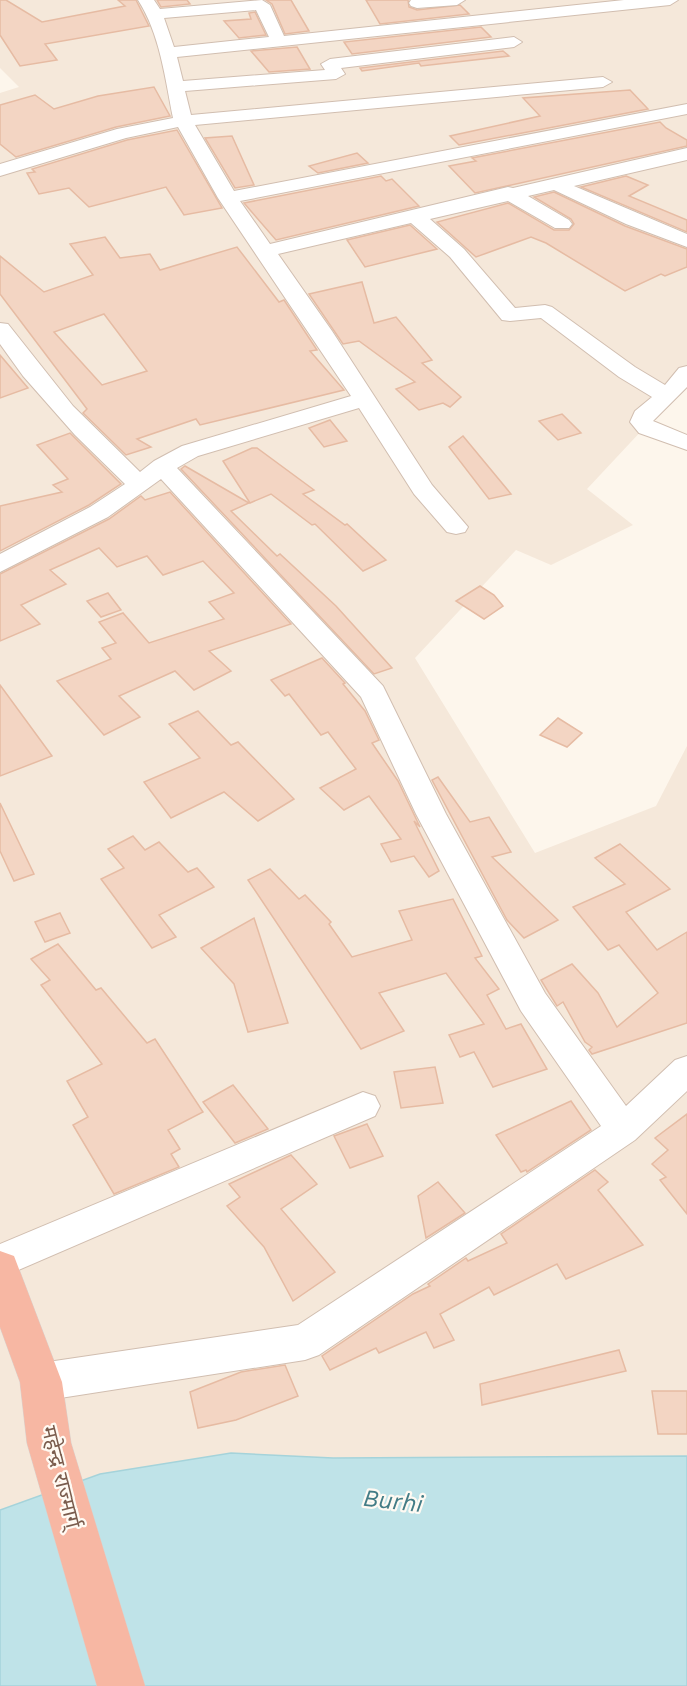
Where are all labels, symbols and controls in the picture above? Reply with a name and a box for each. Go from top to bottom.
street label: महेन्द्र राज्मार्ग् [36,1423,87,1534]
water label: Burhi [362,1484,425,1518]

